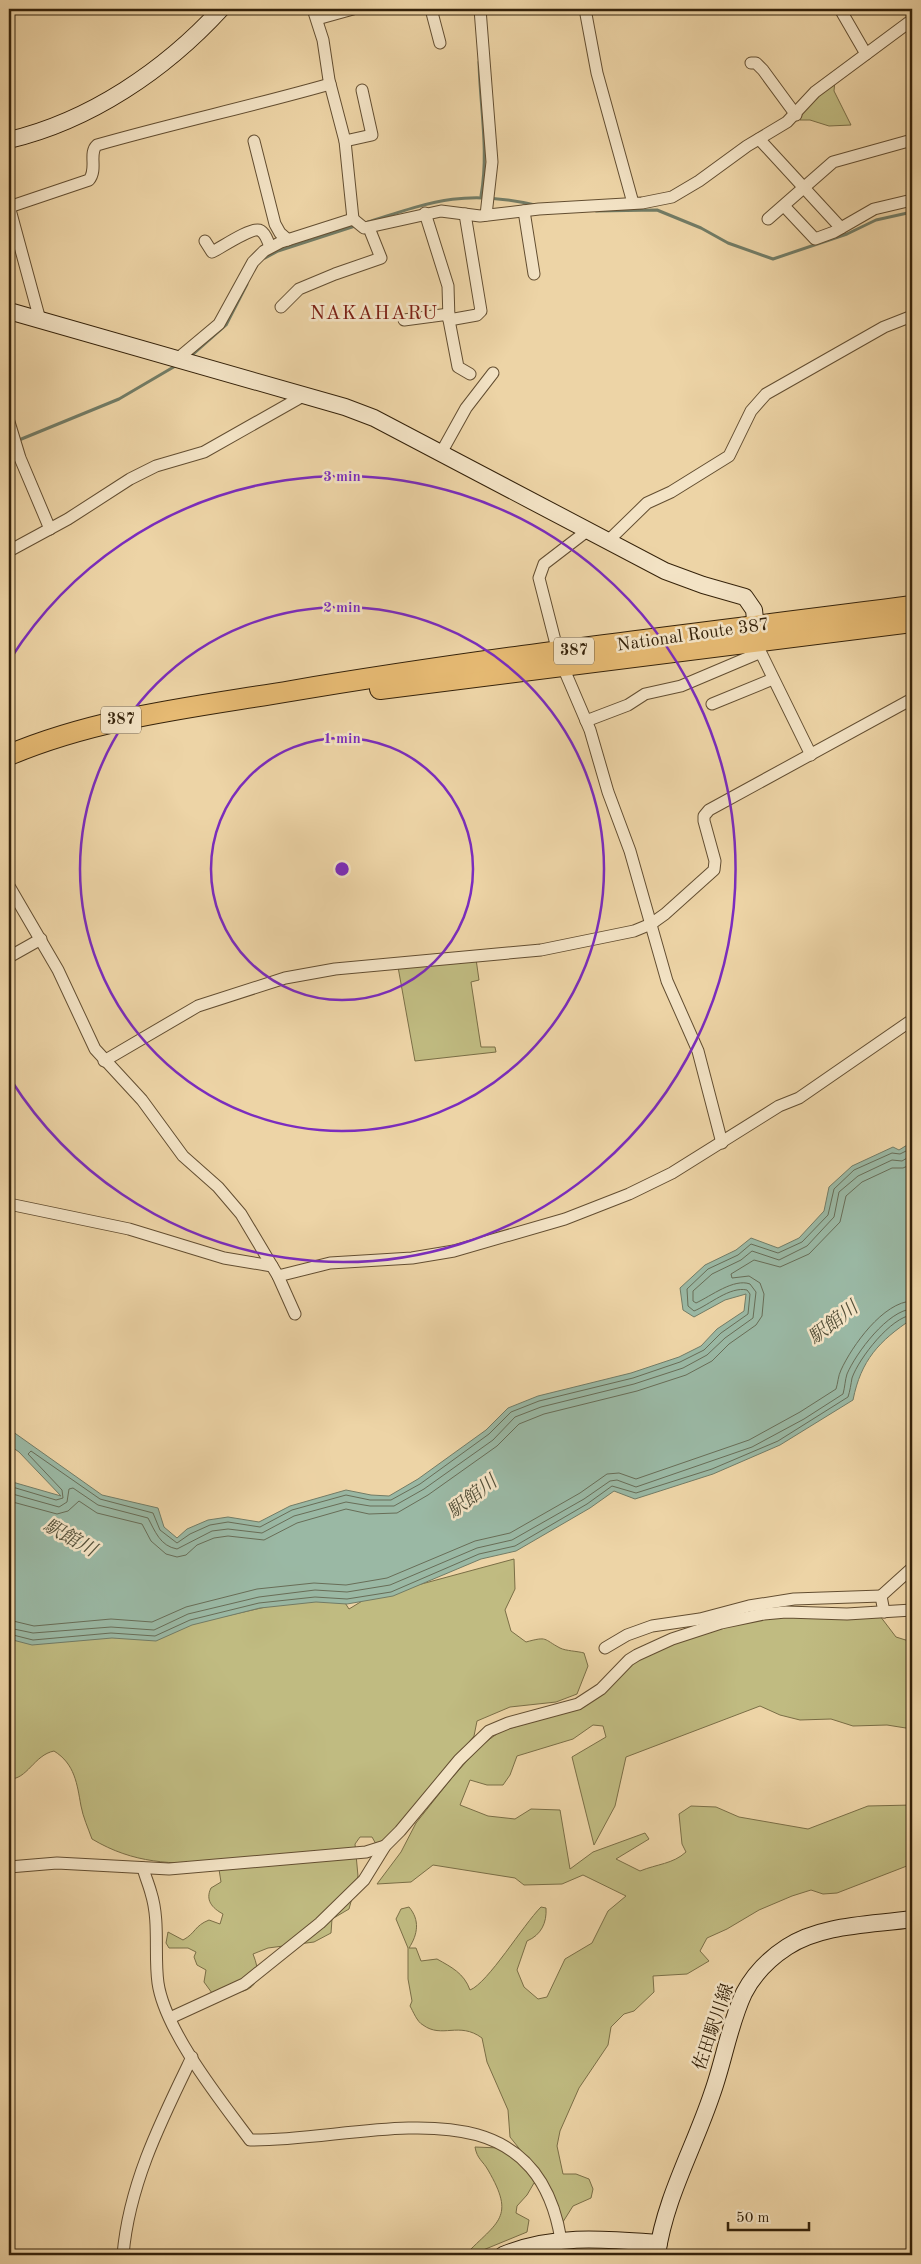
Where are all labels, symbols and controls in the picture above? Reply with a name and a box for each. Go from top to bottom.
district label: NAKAHARU [310,304,438,324]
text: 3 min [323,470,361,485]
text: 2 min [323,601,361,616]
street label: National Route 387 [616,615,770,655]
road number: 387 [554,637,594,664]
road number: 387 [101,706,141,734]
text: 1 min [323,732,361,747]
centre of rings [333,860,351,878]
water label: 駅館川 [804,1296,864,1349]
water label: 駅館川 [443,1470,503,1523]
water label: 駅館川 [39,1515,101,1562]
street label: 佐田駅川線 [689,1981,737,2072]
scale bar [728,2199,810,2231]
text: 50 m [736,2211,770,2226]

